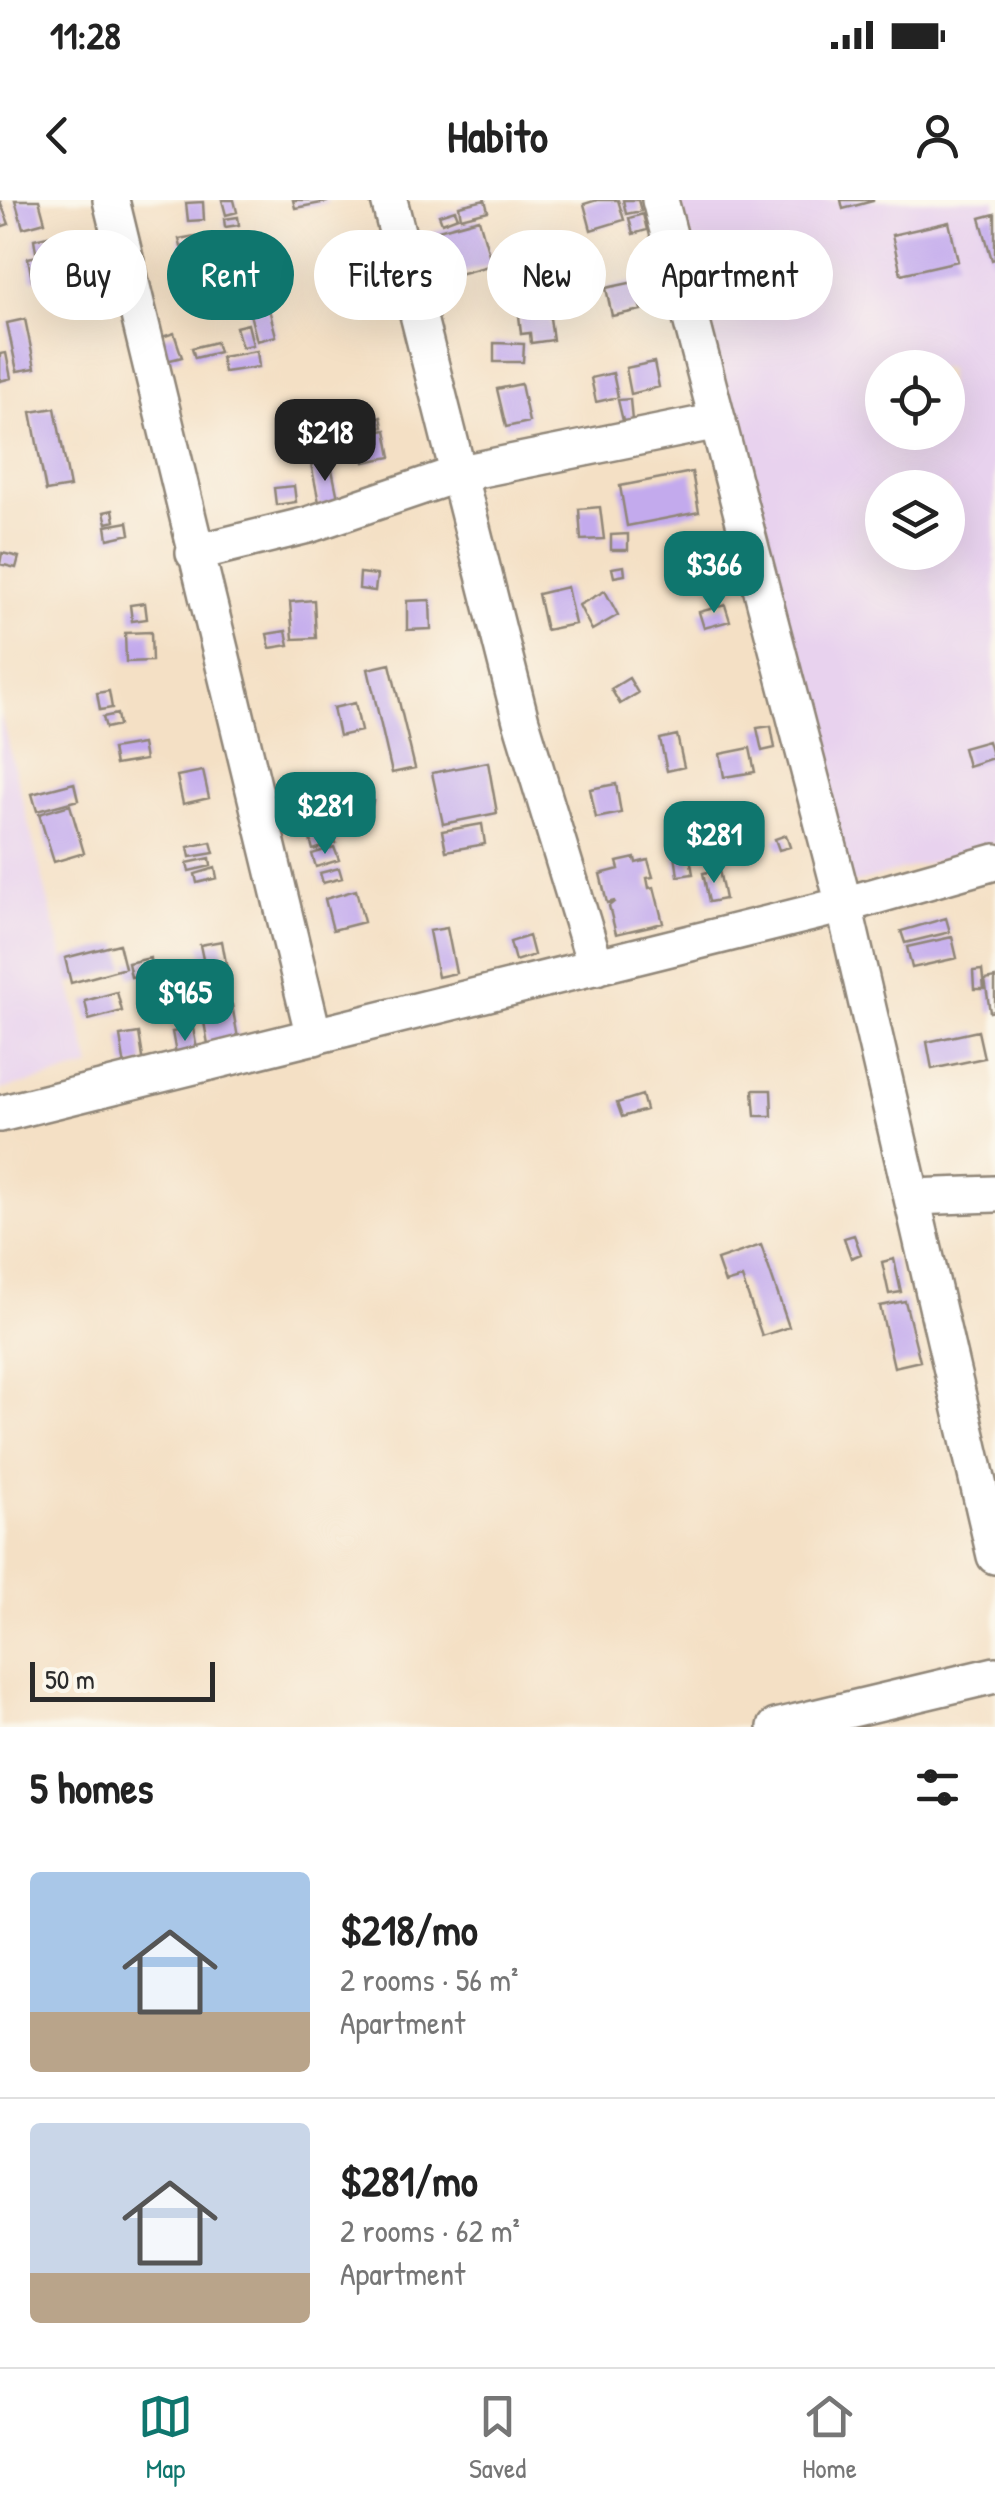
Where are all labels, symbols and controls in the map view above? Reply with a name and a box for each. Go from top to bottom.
text: 11:28 [50,9,121,61]
text: Habito [447,105,548,166]
icon: back [30,108,85,163]
icon: person [910,108,965,163]
chip: Buy [30,230,147,320]
chip: Rent [167,230,294,320]
chip: Filters [314,230,467,320]
chip: New [487,230,606,320]
chip: Apartment [626,230,833,320]
map controls [865,350,965,570]
button: locate [865,350,965,450]
pin: $218 [266,399,384,484]
text: $218 [297,410,353,453]
button: layers [865,470,965,570]
pin: $366 [655,531,773,616]
text: $366 [686,542,742,585]
pin: $281 [266,772,384,857]
text: $281 [297,783,353,826]
pin: $281 [655,801,773,886]
text: $281 [686,812,742,855]
pin: $965 [126,959,244,1044]
text: $965 [158,970,212,1013]
scale bar [30,1657,215,1702]
text: 50 m [45,1660,95,1698]
text: 5 homes [30,1759,153,1816]
icon: filters [910,1760,965,1815]
text: $218/mo [340,1901,478,1958]
icon: home [110,1912,230,2032]
text: 2 rooms · 56 m² [340,1958,518,2001]
text: Apartment [340,2001,465,2044]
text: $281/mo [340,2152,478,2209]
icon: home [110,2163,230,2283]
text: 2 rooms · 62 m² [340,2209,520,2252]
text: Apartment [340,2252,465,2295]
tab: Map [138,2389,193,2487]
tab: Saved [469,2389,526,2487]
tab: Home [802,2389,857,2487]

